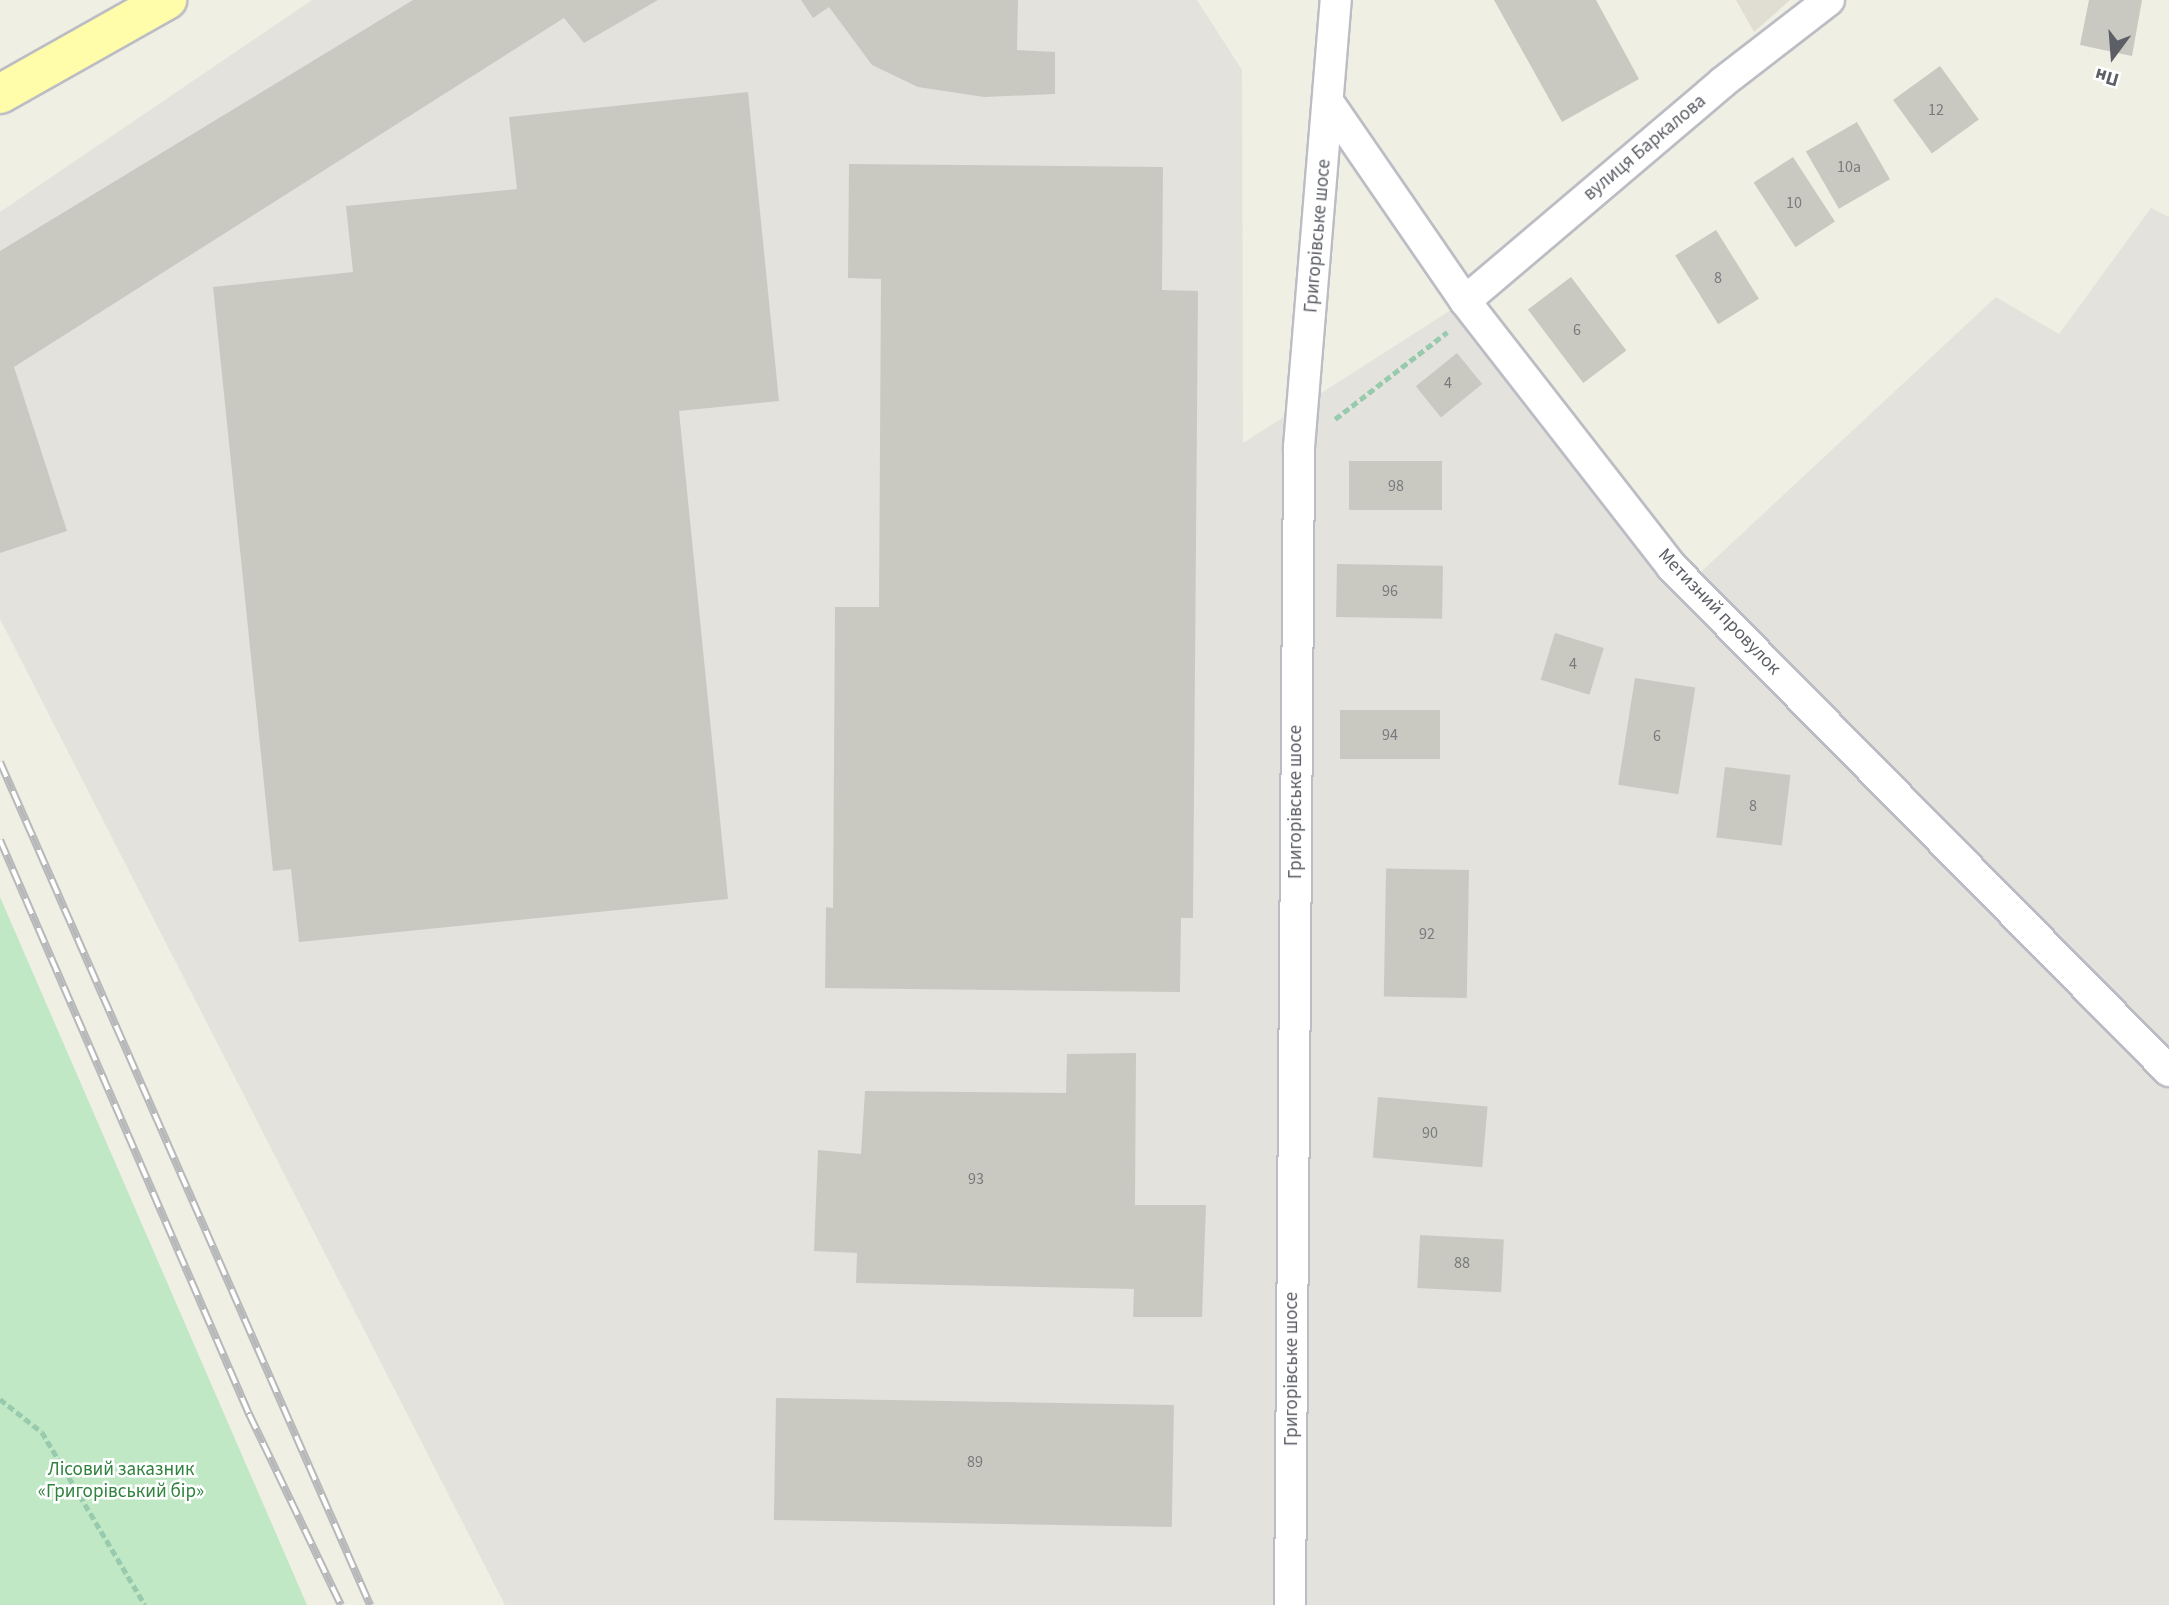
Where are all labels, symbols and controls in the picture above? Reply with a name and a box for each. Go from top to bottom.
north arrow [2078,21,2148,91]
text: Пн [2092,60,2122,93]
street label: вулиця Баркалова [1579,90,1711,206]
house number: 12 [1928,100,1944,120]
house number: 10а [1837,157,1861,177]
street label: Григорівське шосе [1300,158,1336,314]
house number: 10 [1786,193,1802,213]
house number: 8 [1714,268,1722,288]
house number: 6 [1573,320,1581,340]
house number: 4 [1444,373,1452,393]
house number: 98 [1388,476,1404,496]
street label: Метизний провулок [1653,544,1785,680]
house number: 96 [1382,581,1398,601]
house number: 4 [1569,654,1577,674]
street label: Григорівське шосе [1285,725,1307,879]
house number: 94 [1382,725,1398,745]
house number: 6 [1653,726,1661,746]
house number: 8 [1749,796,1757,816]
house number: 92 [1419,924,1435,944]
house number: 90 [1422,1123,1438,1143]
house number: 93 [968,1169,984,1189]
house number: 88 [1454,1253,1470,1273]
street label: Григорівське шосе [1281,1292,1303,1446]
house number: 89 [967,1452,983,1472]
park label: Лісовий заказник «Григорівський бір» [38,1459,204,1503]

